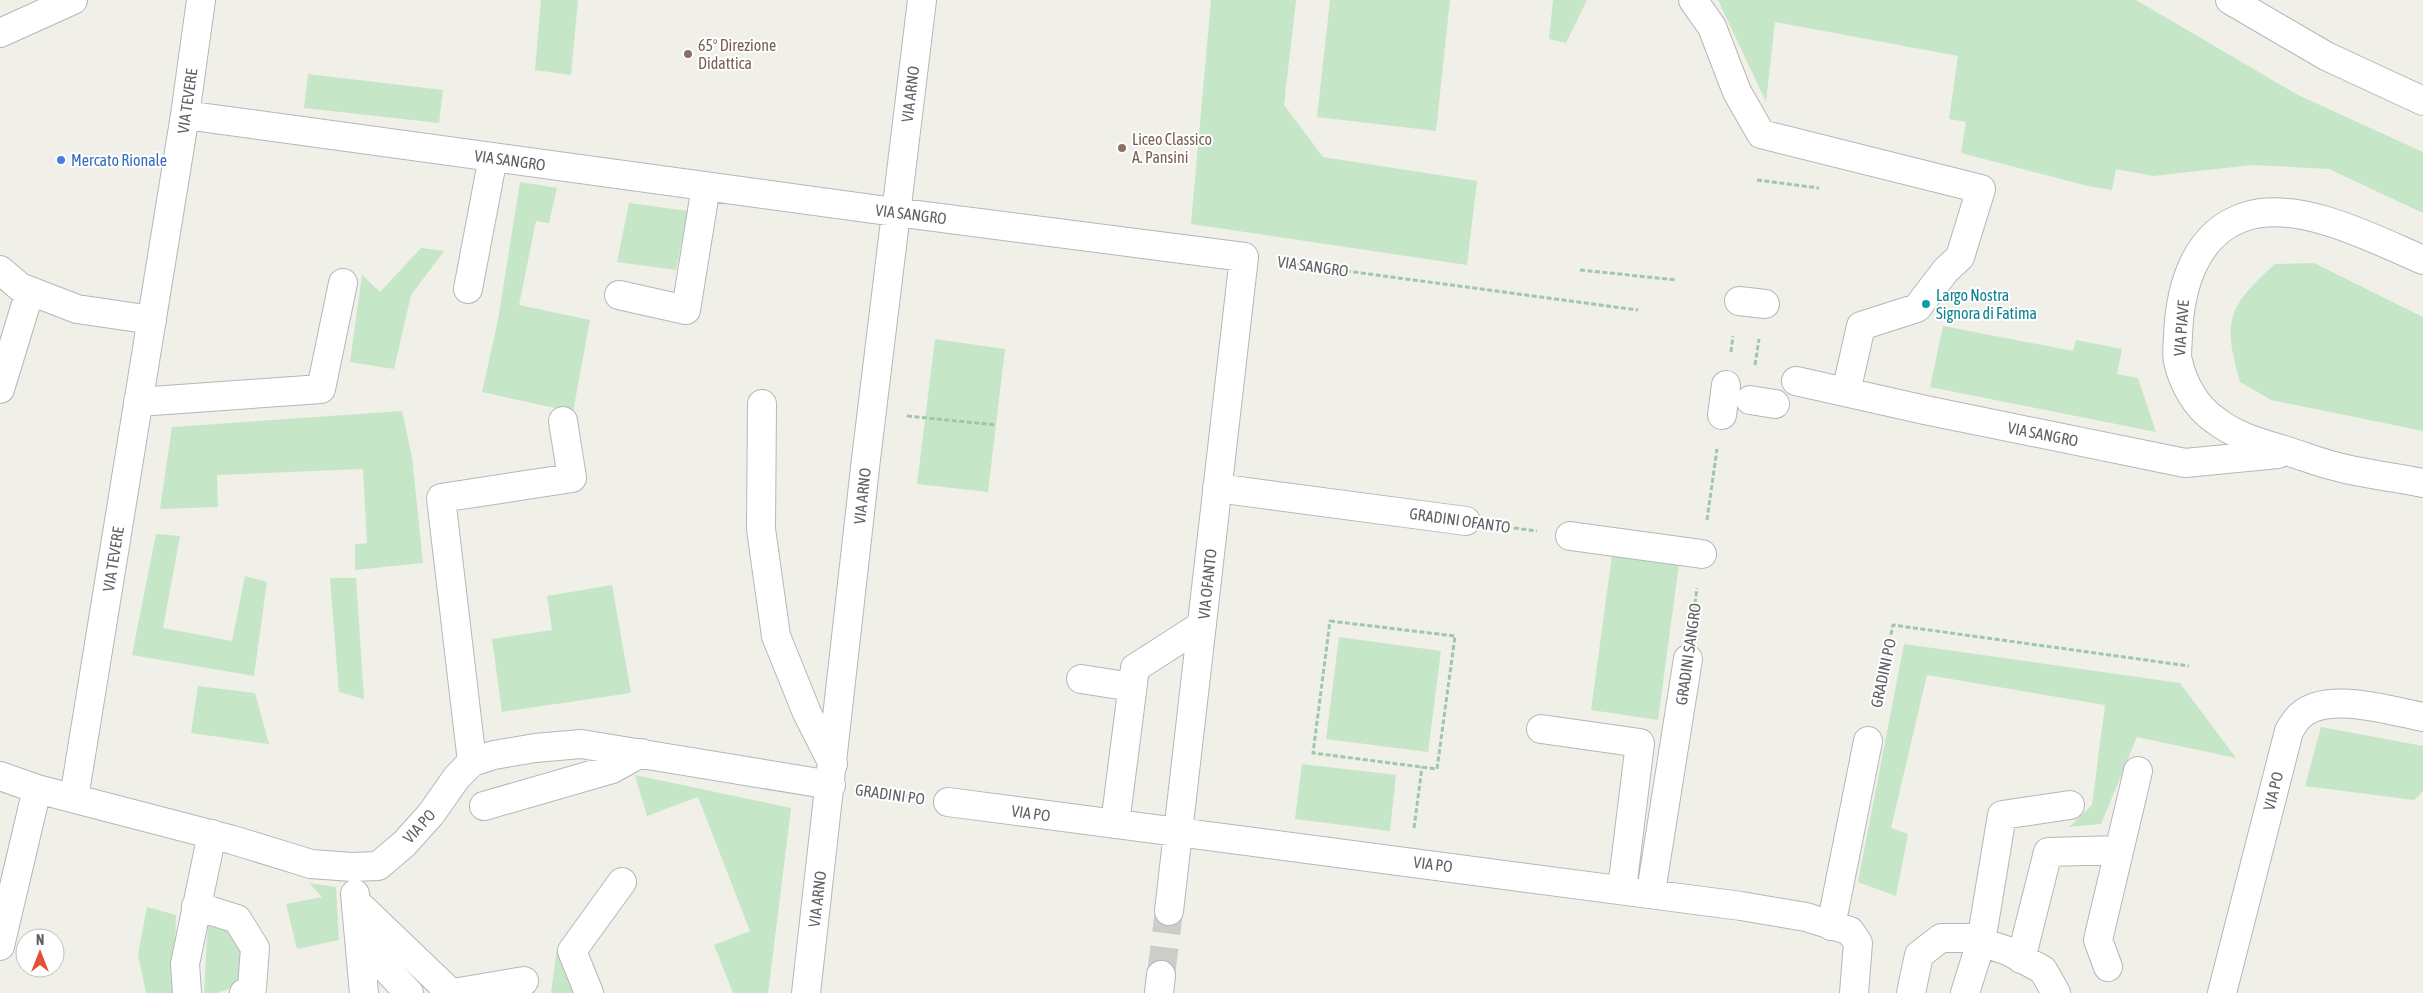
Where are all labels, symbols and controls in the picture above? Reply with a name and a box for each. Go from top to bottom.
place label: 65° Direzione Didattica [698,36,776,72]
marker: 65° Direzione Didattica [682,48,694,60]
street label: VIA ARNO [898,65,922,123]
street label: VIA TEVERE [174,67,200,135]
place label: Liceo Classico A. Pansini [1132,130,1212,166]
marker: Liceo Classico A. Pansini [1116,142,1128,154]
street label: VIA SANGRO [473,146,547,174]
place label: Mercato Rionale [71,151,167,169]
marker: Mercato Rionale [55,154,67,166]
street label: VIA SANGRO [874,201,948,227]
street label: VIA SANGRO [1276,252,1350,280]
place label: Largo Nostra Signora di Fatima [1936,286,2037,323]
marker: Largo Nostra Signora di Fatima [1920,298,1932,310]
street label: VIA PIAVE [2170,299,2192,357]
street label: VIA SANGRO [2006,418,2080,450]
street label: VIA ARNO [850,467,874,525]
street label: GRADINI OFANTO [1408,504,1512,536]
street label: VIA TEVERE [99,525,127,593]
street label: VIA OFANTO [1194,548,1220,620]
street label: GRADINI SANGRO [1672,602,1704,706]
street label: GRADINI PO [1867,637,1899,709]
street label: VIA PO [2260,770,2286,812]
street label: GRADINI PO [854,780,926,808]
street label: VIA PO [1010,801,1052,825]
street label: VIA PO [399,805,439,847]
street label: VIA PO [1412,853,1454,875]
street label: VIA ARNO [805,870,829,928]
north arrow [15,928,65,978]
text: N [36,932,44,948]

